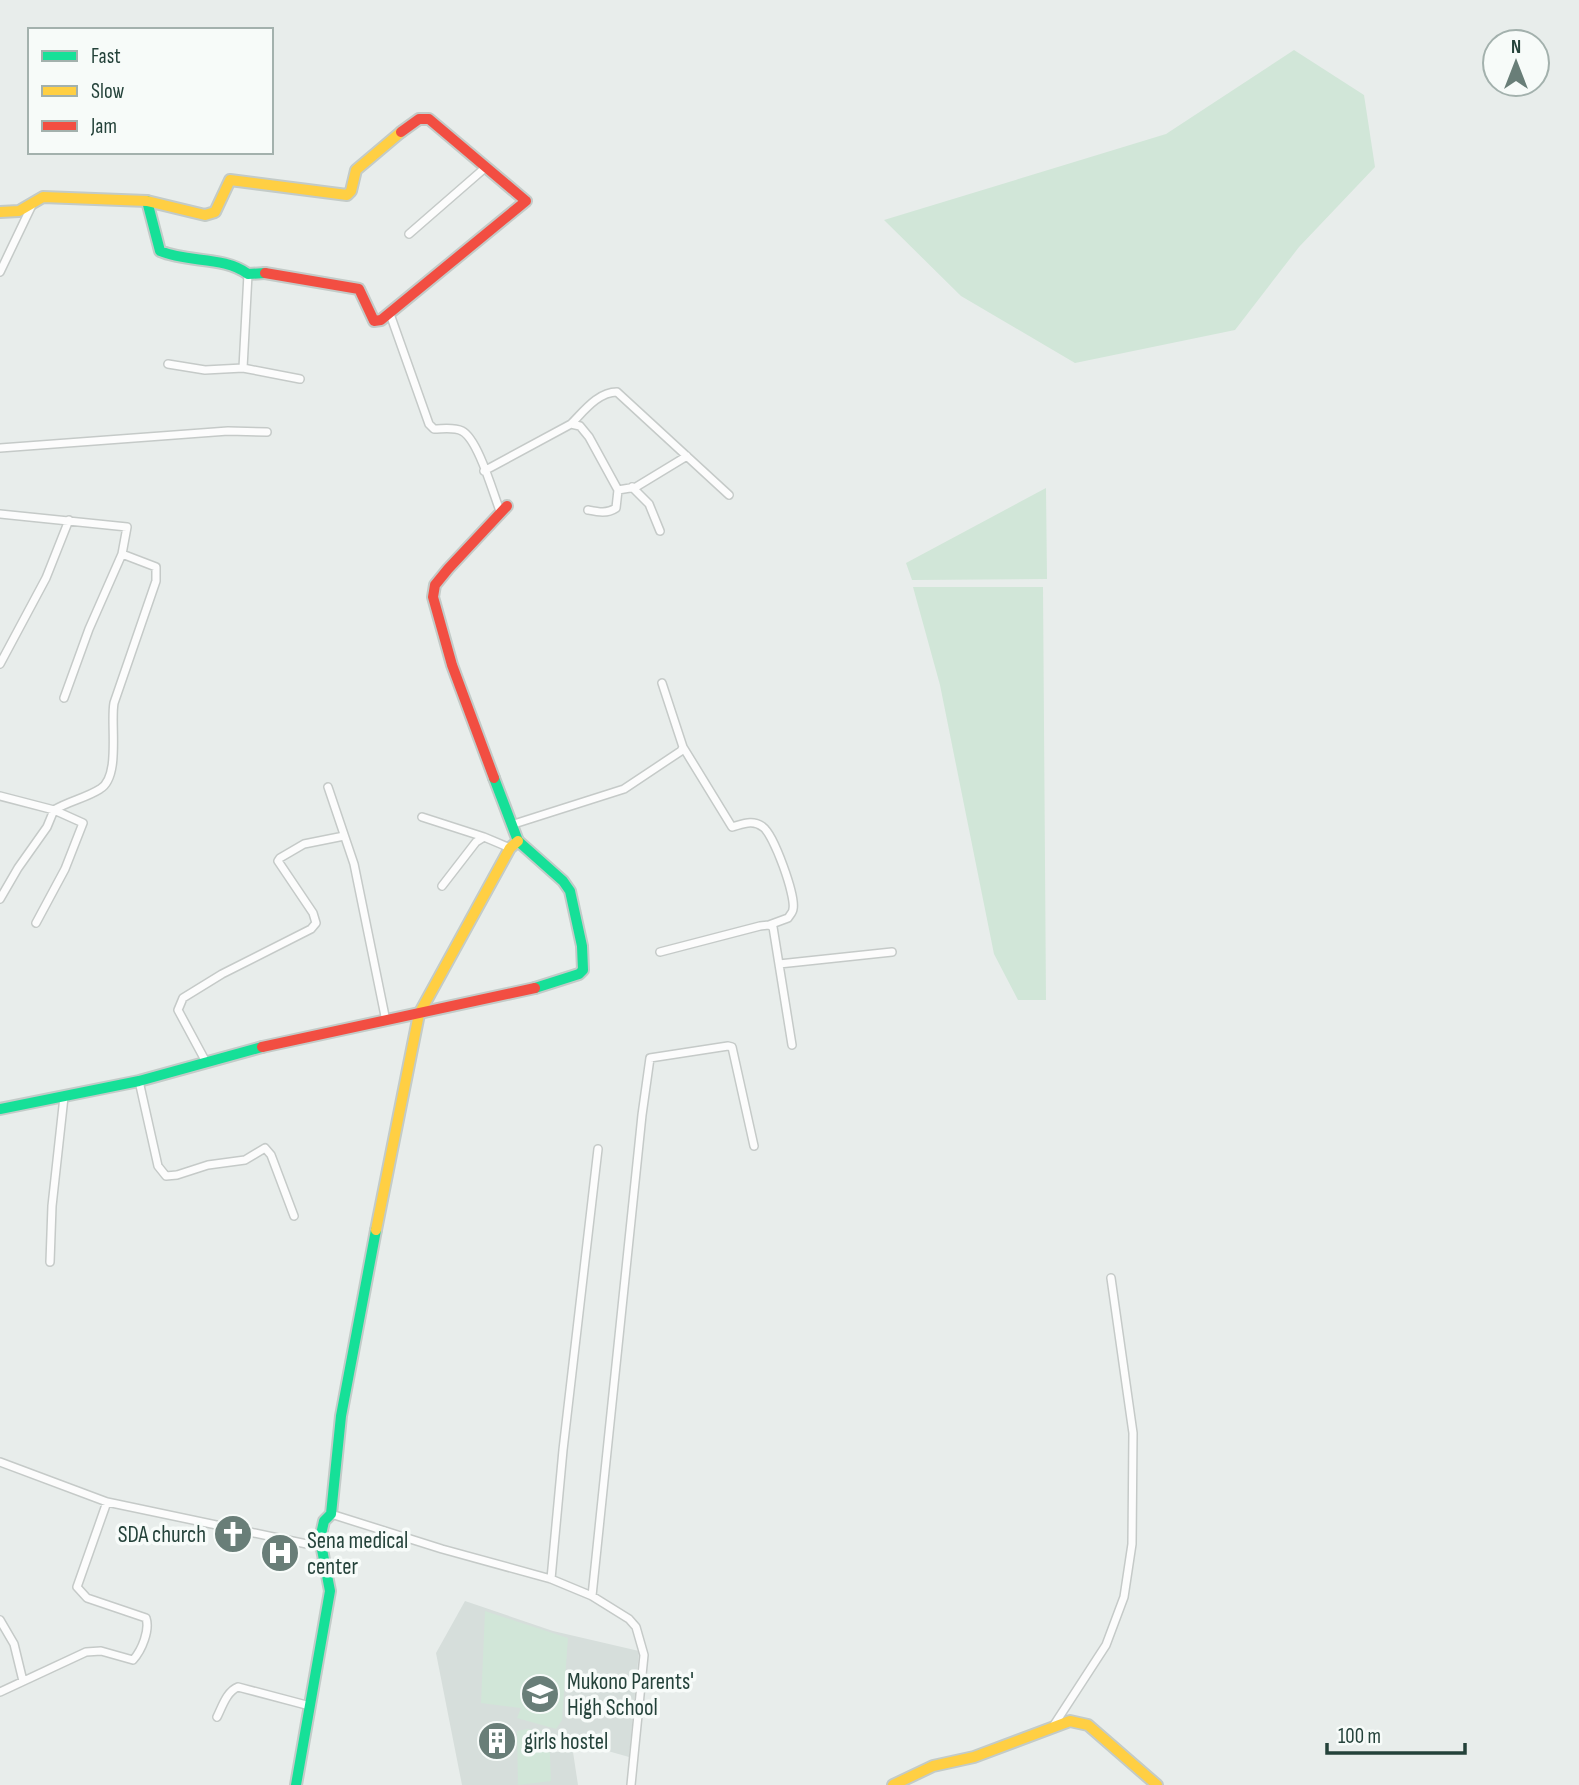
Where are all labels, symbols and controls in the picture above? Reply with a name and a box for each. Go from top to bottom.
legend [28,28,273,154]
north arrow [1481,28,1551,98]
text: N [1511,36,1521,59]
text: Fast [91,44,121,69]
text: Slow [91,79,125,104]
text: Jam [90,114,117,139]
church icon: SDA church [212,1513,254,1555]
place label: SDA church [118,1521,206,1549]
place label: Sena medical center [307,1527,408,1581]
hospital icon: Sena medical center [259,1532,301,1574]
place label: Mukono Parents' High School [567,1668,694,1722]
school or university icon: Mukono Parents' High School [519,1673,561,1715]
scale bar [1327,1712,1465,1756]
building icon: girls hostel [476,1720,518,1762]
text: 100 m [1338,1724,1381,1749]
place label: girls hostel [524,1728,608,1756]

